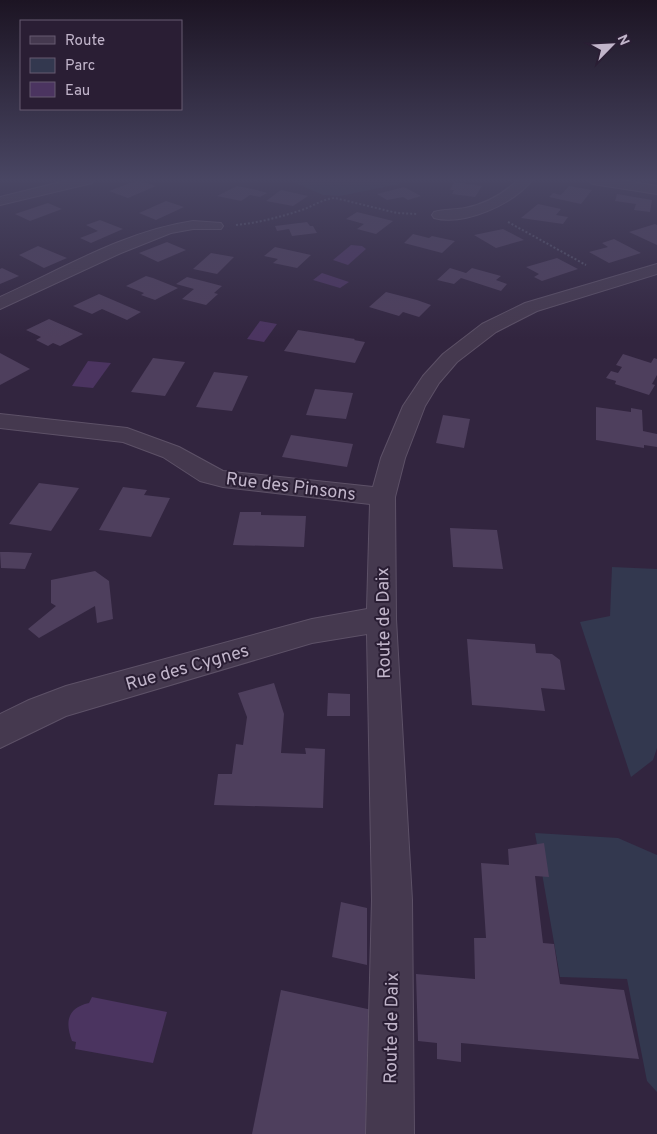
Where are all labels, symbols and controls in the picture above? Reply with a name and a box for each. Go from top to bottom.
legend [20,20,182,110]
north arrow [587,20,637,70]
text: Route [65,32,105,51]
text: N [613,32,632,48]
text: Parc [65,57,95,76]
text: Eau [65,82,90,101]
street label: Rue des Pinsons [225,468,357,507]
street label: Route de Daix [372,567,397,679]
street label: Rue des Cygnes [123,640,252,697]
street label: Route de Daix [380,972,405,1084]

